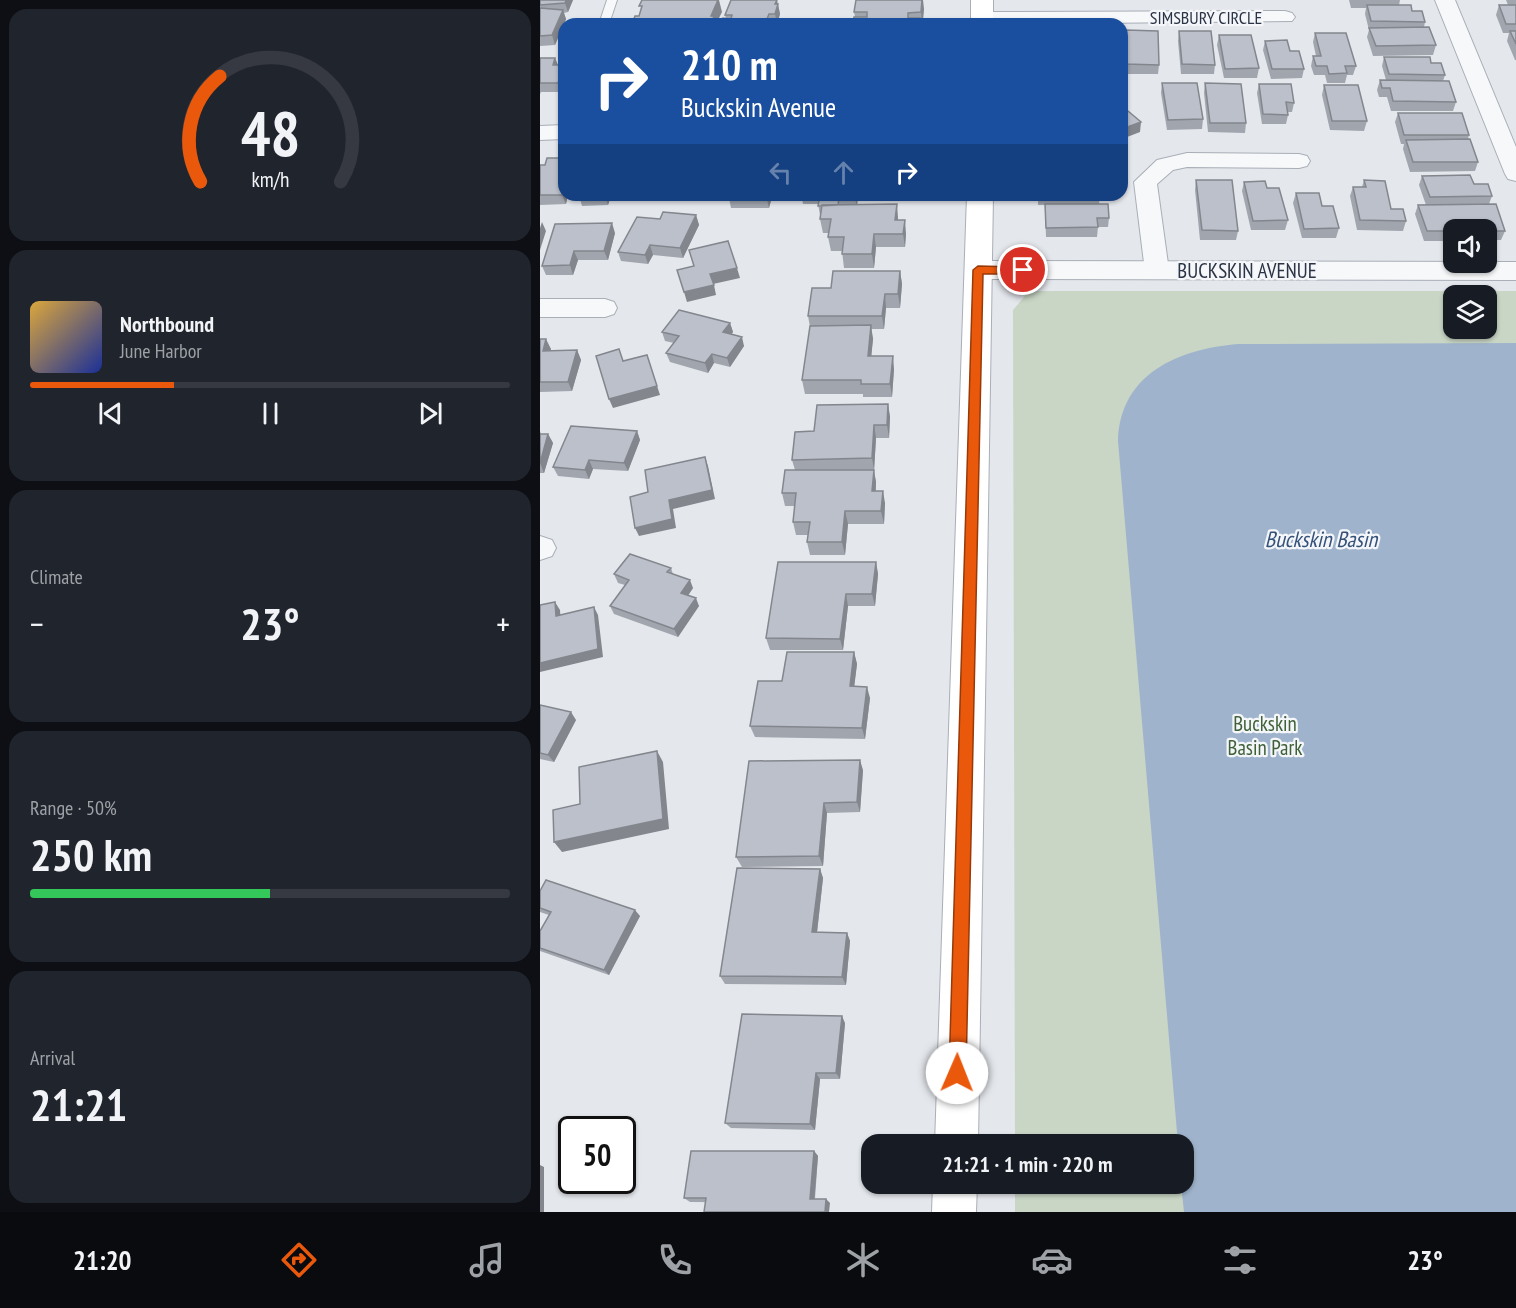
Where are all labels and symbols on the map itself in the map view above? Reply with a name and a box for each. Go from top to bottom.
street label: SIMSBURY CIRCLE [1150,6,1262,29]
pin [997,244,1048,295]
street label: BUCKSKIN AVENUE [1177,257,1317,284]
water label: Buckskin Basin [1265,525,1379,553]
park label: Buckskin Basin Park [1228,710,1302,761]
position arrow [925,1041,989,1105]
speed limit sign: 50 [558,1116,636,1194]

